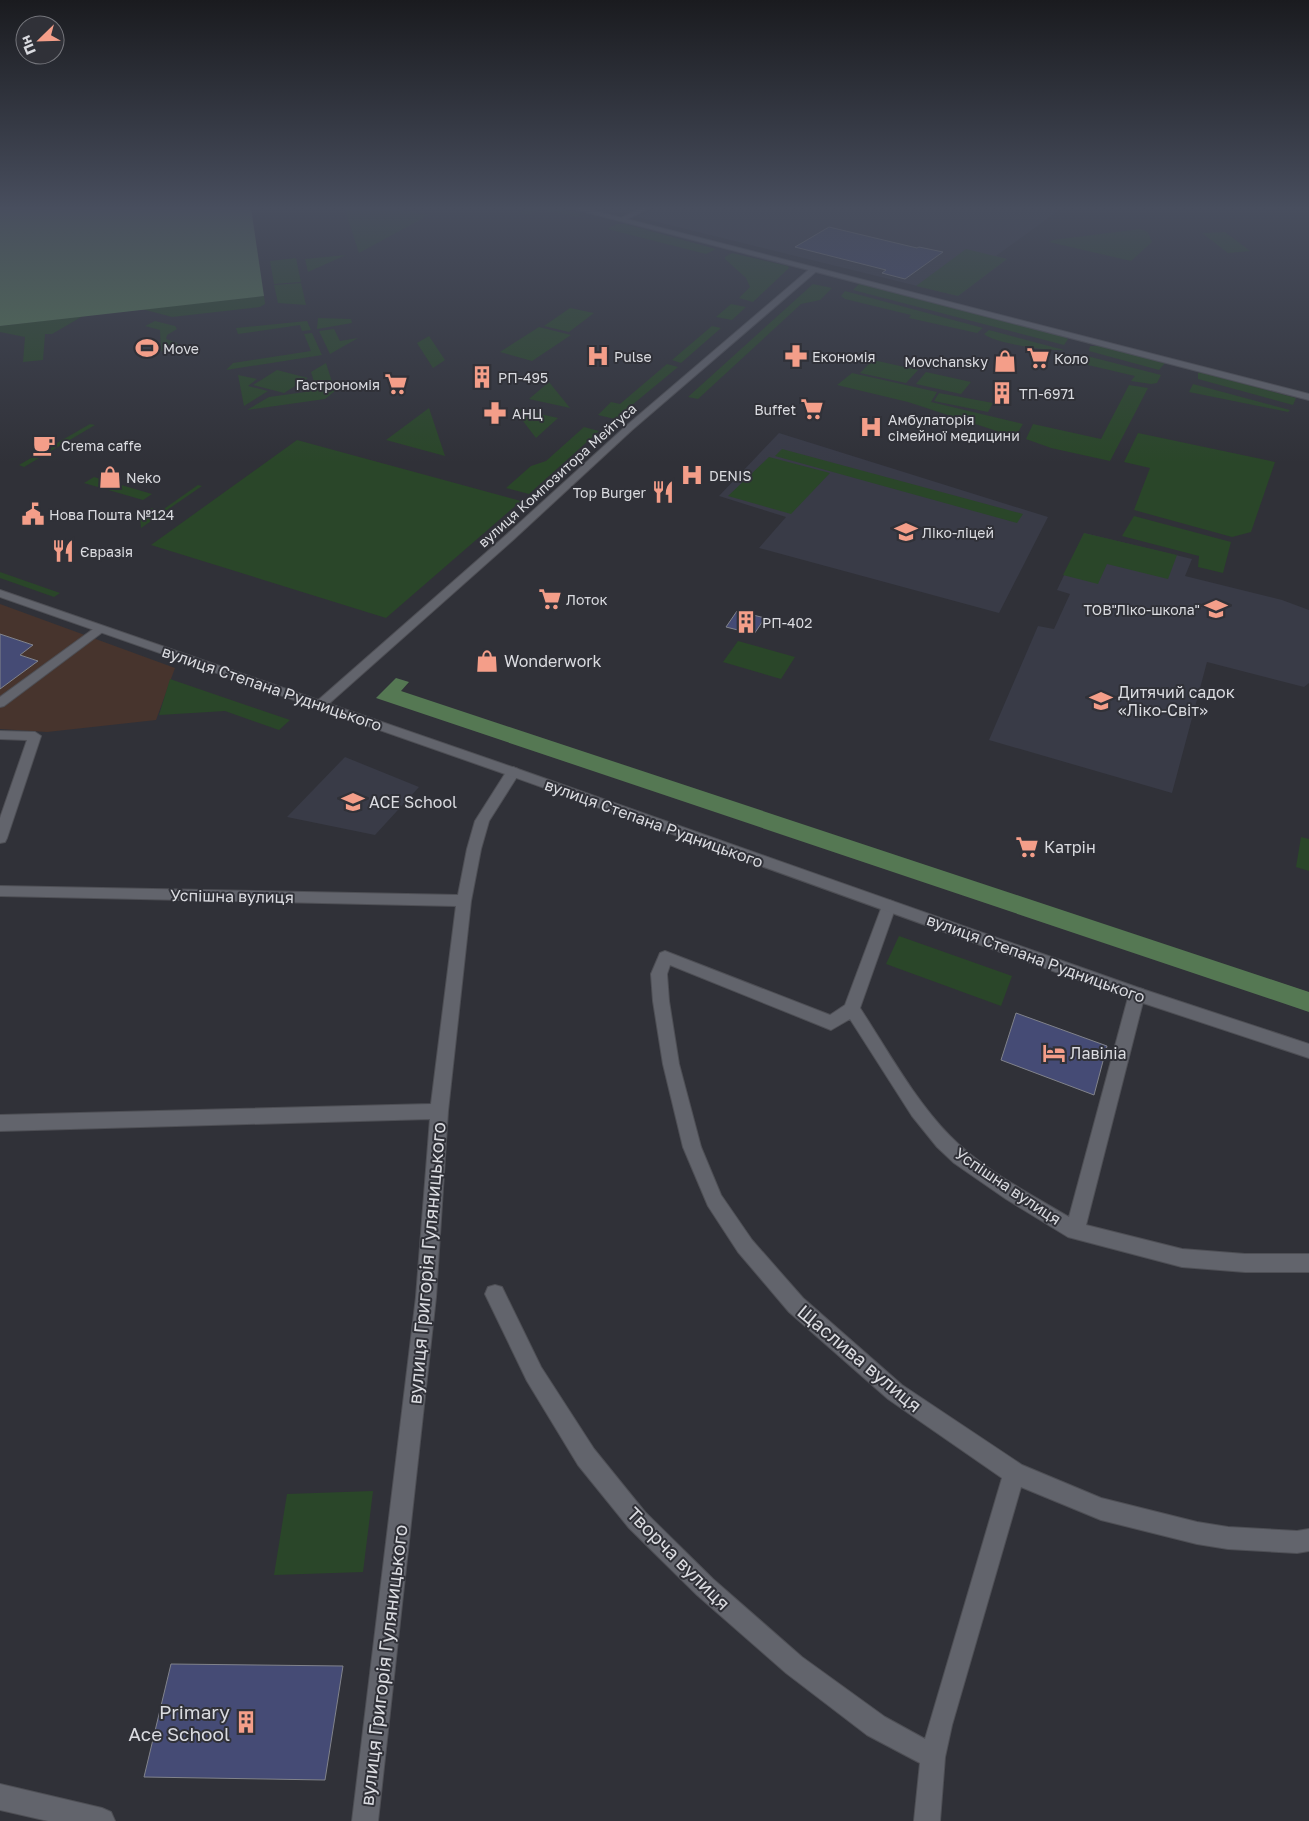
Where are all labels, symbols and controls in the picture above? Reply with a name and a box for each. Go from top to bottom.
north arrow [15,15,65,65]
text: Пн [16,33,39,57]
sports icon: Move [134,335,160,361]
place label: Move [163,340,199,357]
hospital icon: Pulse [585,343,611,369]
pharmacy icon: Економія [783,343,809,369]
supermarket icon: Коло [1025,345,1051,371]
place label: Pulse [614,348,652,365]
place label: Економія [812,348,875,365]
shop icon: Movchansky [992,348,1018,374]
place label: Коло [1054,350,1088,367]
place label: Movchansky [904,353,988,370]
building icon: РП-495 [469,364,495,390]
place label: РП-495 [498,369,548,386]
supermarket icon: Гастрономія [383,371,409,397]
place label: Гастрономія [295,376,380,393]
building icon: ТП-6971 [989,380,1015,406]
place label: ТП-6971 [1019,385,1075,402]
supermarket icon: Buffet [799,396,825,422]
street label: вулиця Композитора Мейтуса [474,399,640,551]
pharmacy icon: АНЦ [482,400,508,426]
place label: Buffet [754,401,796,418]
place label: АНЦ [512,405,543,422]
place label: Амбулаторія сімейної медицини [888,411,1020,444]
hospital icon: Амбулаторія сімейної медицини [858,414,884,440]
cafe icon: Crema caffe [31,432,57,458]
place label: Crema caffe [61,437,142,454]
hospital icon: DENIS [679,462,705,488]
shop icon: Neko [97,464,123,490]
place label: DENIS [709,467,751,484]
place label: Neko [126,469,161,486]
restaurant icon: Top Burger [650,479,676,505]
place label: Top Burger [573,484,647,501]
public building icon: Нова Пошта №124 [20,501,46,527]
place label: Нова Пошта №124 [49,506,174,523]
school or university icon: Ліко-ліцей [893,519,919,545]
place label: Ліко-ліцей [922,524,994,541]
restaurant icon: Євразія [50,538,76,564]
place label: Євразія [80,543,133,560]
supermarket icon: Лоток [537,586,563,612]
place label: Лоток [566,591,607,608]
school or university icon: ТОВ"Ліко-школа" [1203,596,1229,622]
place label: ТОВ"Ліко-школа" [1083,601,1200,618]
building icon: РП-402 [733,609,759,635]
place label: РП-402 [762,614,812,631]
street label: вулиця Степана Рудницького [160,641,384,735]
shop icon: Wonderwork [474,648,500,674]
place label: Wonderwork [504,651,602,671]
place label: Дитячий садок «Ліко-Світ» [1118,682,1235,720]
school or university icon: Дитячий садок «Ліко-Світ» [1088,688,1114,714]
street label: вулиця Степана Рудницького [542,774,766,872]
school or university icon: ACE School [340,789,366,815]
place label: ACE School [369,792,457,812]
supermarket icon: Катрін [1014,834,1040,860]
place label: Катрін [1044,837,1096,857]
street label: Успішна вулиця [170,885,294,907]
street label: вулиця Степана Рудницького [924,909,1148,1007]
hotel icon: Лавіліа [1041,1040,1067,1066]
place label: Лавіліа [1070,1043,1127,1063]
street label: вулиця Григорія Гуляницького [402,1121,450,1405]
street label: Успішна вулиця [951,1143,1065,1229]
street label: Щаслива вулиця [793,1299,927,1417]
street label: Творча вулиця [623,1502,735,1614]
street label: вулиця Григорія Гуляницького [354,1523,412,1807]
place label: Primary Ace School [128,1700,230,1745]
building icon: Primary Ace School [233,1709,259,1735]

